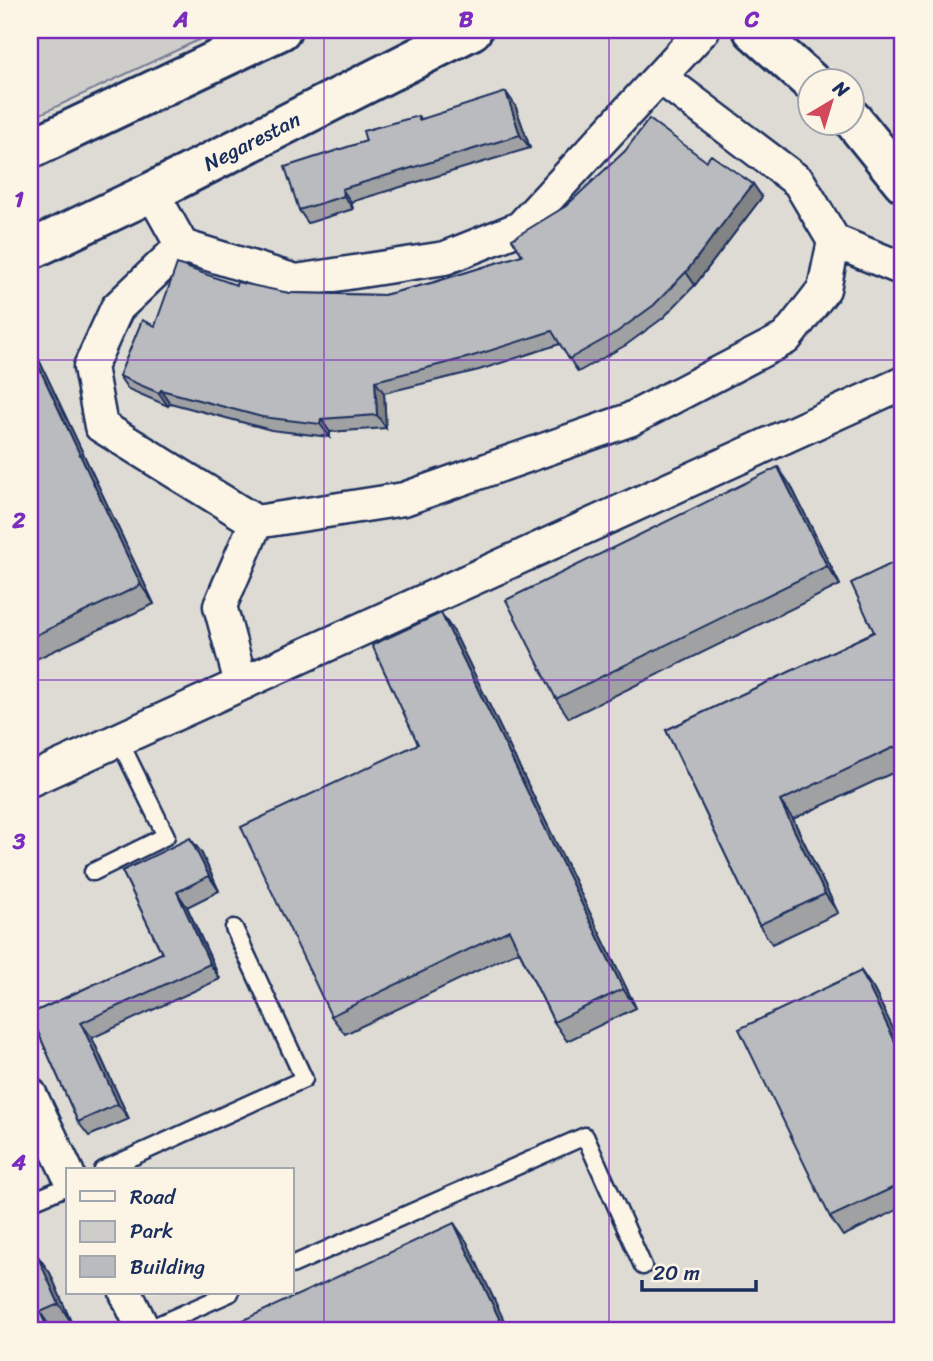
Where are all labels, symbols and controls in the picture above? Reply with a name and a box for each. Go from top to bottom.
text: A [172,0,189,40]
text: B [459,0,474,40]
text: C [744,0,760,40]
north arrow [796,66,866,136]
text: N [825,71,857,107]
street label: Negarestan [196,101,307,182]
text: 1 [14,179,24,220]
text: 2 [11,500,26,541]
text: 3 [12,821,26,862]
text: 4 [11,1142,27,1183]
legend [66,1168,294,1294]
text: Road [130,1178,177,1216]
text: Park [130,1212,173,1250]
text: Building [130,1248,206,1286]
scale bar [642,1249,756,1293]
text: 20 m [653,1254,700,1292]

